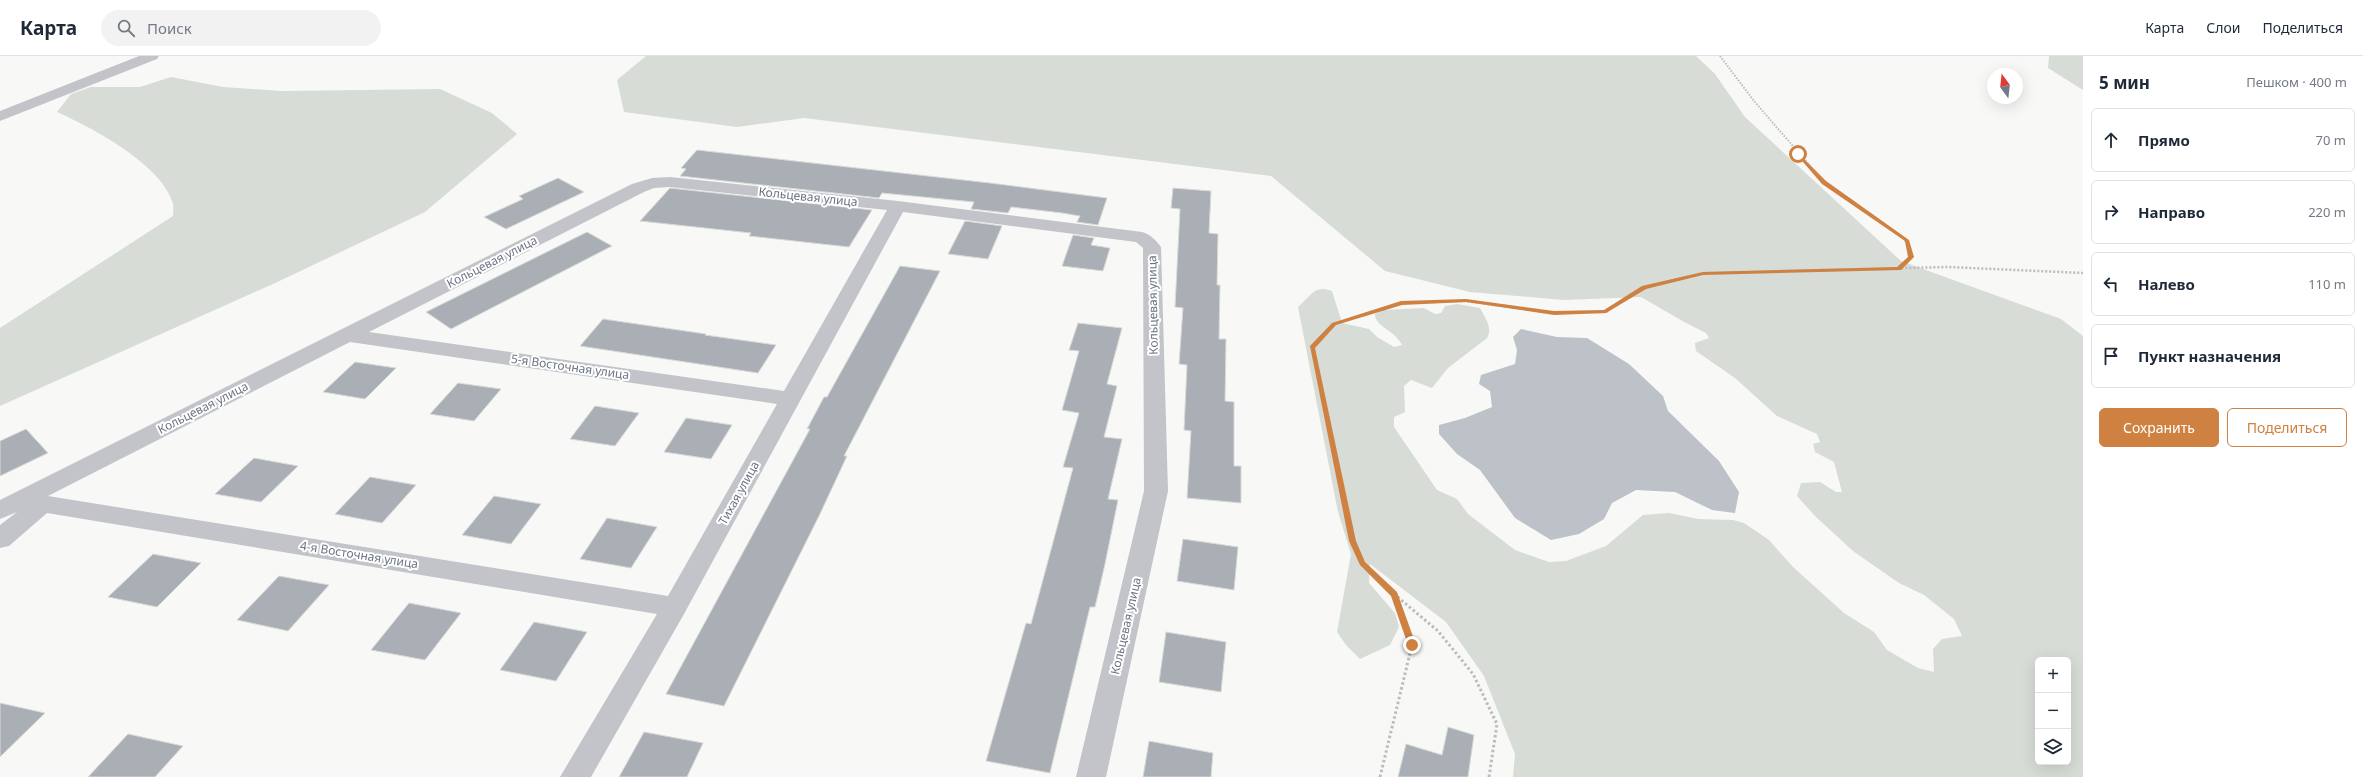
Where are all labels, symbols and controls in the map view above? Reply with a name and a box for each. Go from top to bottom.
search box [101,10,381,46]
text: Карта [20,15,77,41]
icon: search [115,17,137,39]
text: Поиск [147,18,192,38]
text: Карта [2145,18,2184,37]
text: Слои [2206,18,2240,37]
text: Поделиться [2262,18,2343,37]
north arrow [1987,68,2023,104]
text: 5 мин [2099,71,2150,94]
text: Пешком · 400 m [2246,73,2347,91]
icon: ahead [2100,129,2122,151]
text: Прямо [2138,130,2190,150]
text: 70 m [2316,131,2346,149]
route start [1789,145,1807,163]
street label: Кольцевая улица [758,183,858,210]
icon: right [2100,201,2122,223]
text: Направо [2138,202,2205,222]
text: 220 m [2308,203,2346,221]
street label: Кольцевая улица [444,231,540,292]
street label: Кольцевая улица [1143,255,1162,355]
icon: left [2100,273,2122,295]
text: Налево [2138,274,2195,294]
text: 110 m [2308,275,2346,293]
icon: arrive [2100,345,2122,367]
text: Пункт назначения [2138,346,2281,366]
street label: 5-я Восточная улица [510,350,630,383]
street label: Кольцевая улица [155,377,251,438]
button: Сохранить [2099,408,2219,447]
button: Поделиться [2227,408,2347,447]
street label: Тихая улица [714,458,763,528]
street label: 4-я Восточная улица [299,537,419,572]
street label: Кольцевая улица [1106,576,1145,676]
route end [1403,636,1421,654]
map controls [2035,657,2071,765]
button: + [2035,657,2071,693]
button: − [2035,693,2071,729]
button: layers [2035,729,2071,765]

